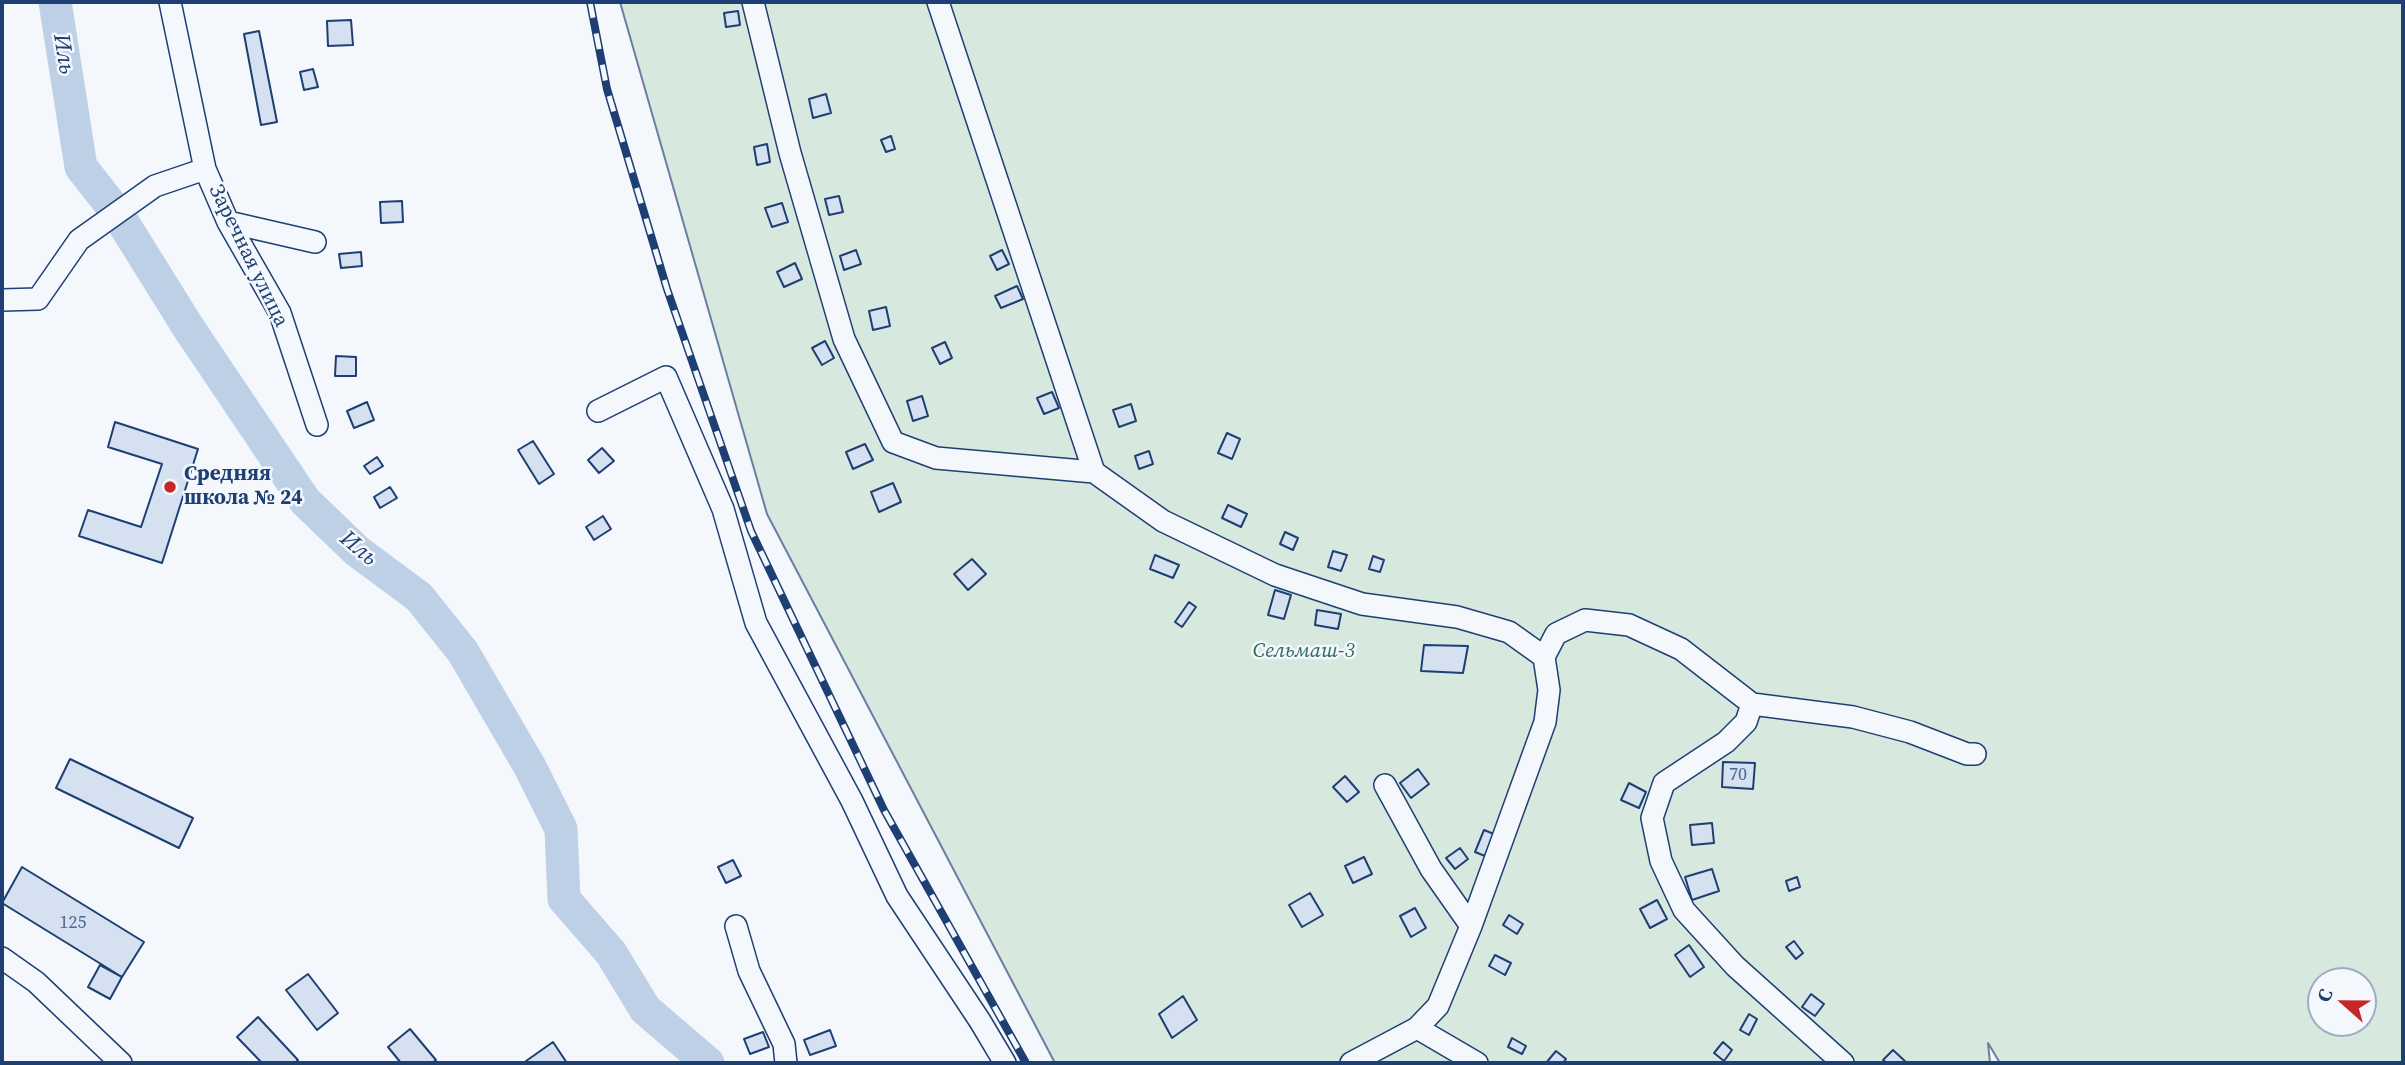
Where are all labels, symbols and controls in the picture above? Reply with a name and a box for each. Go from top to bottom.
water label: Иль [46,32,80,76]
street label: Заречная улица [203,181,293,331]
place label: Средняя школа № 24 [184,462,303,512]
marker: Средняя школа № 24 [162,479,178,495]
water label: Иль [334,525,382,573]
park label: Сельмаш-3 [1253,639,1355,665]
house number: 70 [1729,764,1747,786]
house number: 125 [60,912,86,934]
north arrow [2307,967,2377,1037]
text: С [2310,985,2339,1005]

